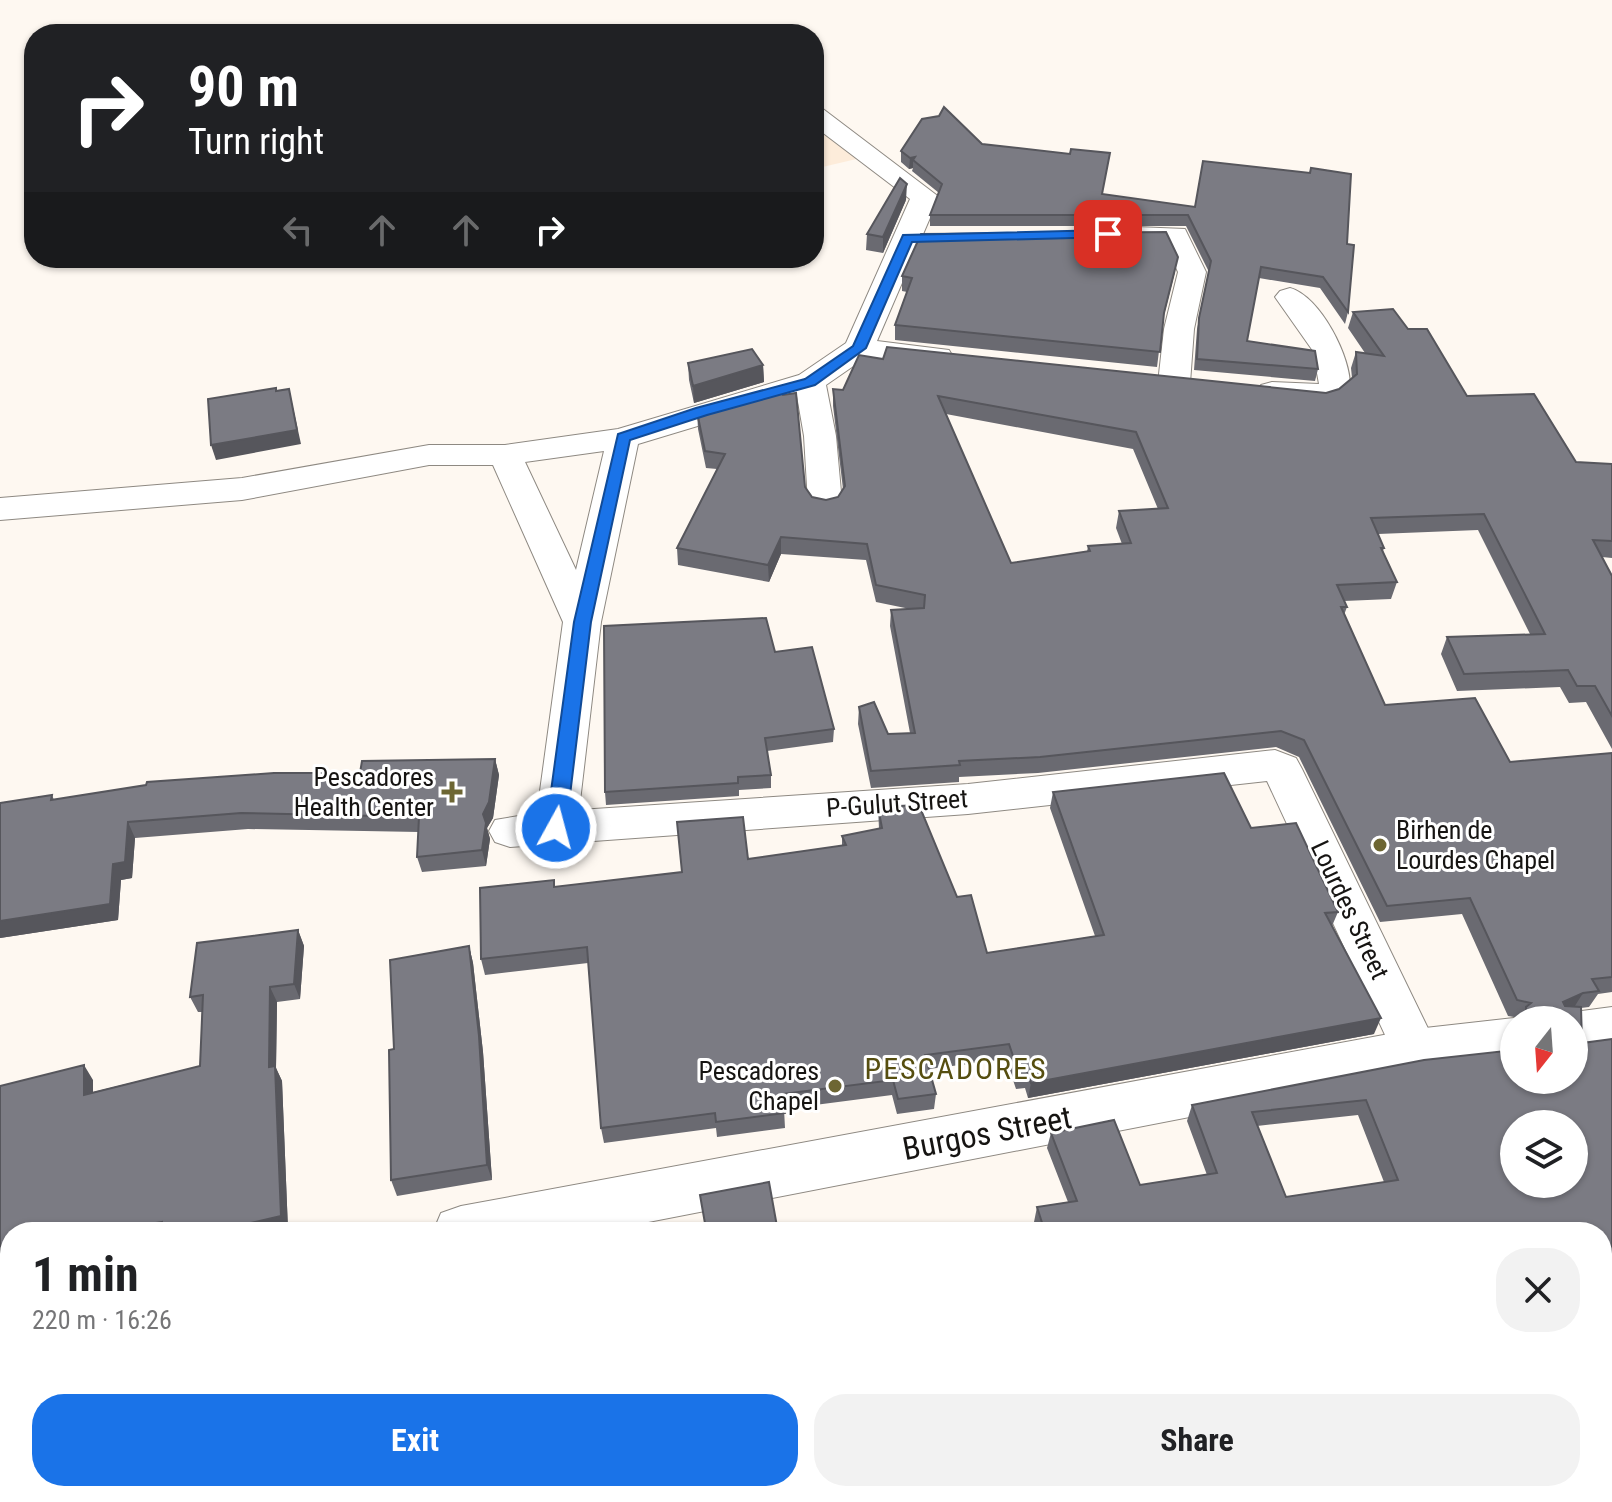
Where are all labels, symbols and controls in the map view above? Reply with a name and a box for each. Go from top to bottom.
text: 90 m [188,54,299,120]
icon: right [56,56,160,160]
text: Turn right [188,121,324,163]
pin [1074,200,1142,268]
icon: left [276,208,320,252]
icon: ahead [360,208,404,252]
icon: ahead [444,208,488,252]
icon: right [528,208,572,252]
icon: arrive [1086,212,1130,256]
place label: Pescadores Health Center [294,762,434,822]
marker: Pescadores Health Center [441,781,463,803]
street label: P-Gulut Street [825,783,969,823]
position arrow [514,786,598,870]
place label: Birhen de Lourdes Chapel [1396,815,1555,875]
street label: Lourdes Street [1305,836,1395,984]
marker: Birhen de Lourdes Chapel [1371,836,1389,854]
north arrow [1500,1006,1588,1094]
map controls [1500,1006,1588,1198]
district label: PESCADORES [865,1051,1047,1086]
place label: Pescadores Chapel [699,1056,819,1116]
marker: Pescadores Chapel [826,1077,844,1095]
street label: Burgos Street [899,1098,1075,1168]
button: layers [1500,1110,1588,1198]
text: 1 min [32,1246,139,1303]
button: close [1496,1248,1580,1332]
text: 220 m · 16:26 [32,1305,172,1335]
button: Exit [32,1394,798,1486]
button: Share [814,1394,1580,1486]

